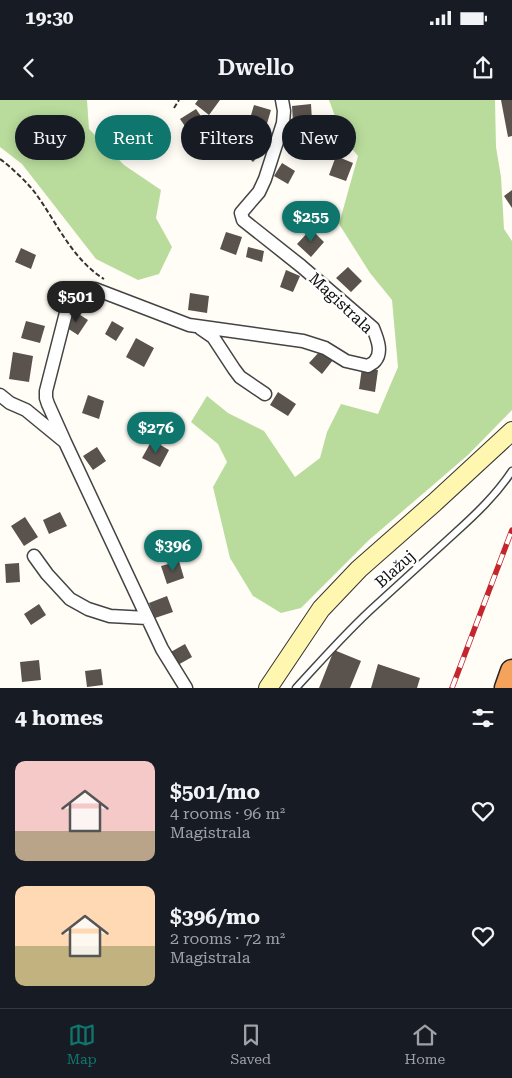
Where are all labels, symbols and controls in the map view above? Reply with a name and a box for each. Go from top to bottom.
text: 19:30 [25,6,74,29]
icon: back [15,54,43,82]
icon: share [469,54,497,82]
text: Dwello [218,55,294,80]
chip: Buy [15,115,85,160]
chip: Rent [95,115,171,160]
chip: Filters [181,115,272,160]
chip: New [282,115,356,160]
pin: $255 [281,200,341,243]
text: $255 [293,207,329,226]
street label: Magistrala [305,269,377,338]
pin: $501 [46,280,106,323]
text: $501 [58,287,94,306]
pin: $276 [126,412,186,454]
text: $276 [138,418,174,437]
pin: $396 [143,530,203,572]
text: $396 [155,536,191,555]
street label: Blažuj [371,546,419,592]
icon: filters [469,704,497,732]
text: 4 homes [15,706,103,730]
text: $501/mo [170,780,260,804]
icon: home [55,781,115,841]
icon: heart [469,797,497,825]
text: 4 rooms · 96 m² [170,804,285,823]
text: Magistrala [170,823,250,842]
text: $396/mo [170,905,260,929]
icon: home [55,906,115,966]
icon: heart [469,922,497,950]
text: 2 rooms · 72 m² [170,929,285,948]
text: Magistrala [170,948,250,967]
tab: Map [67,1021,97,1067]
tab: Saved [230,1021,271,1067]
tab: Home [405,1021,445,1067]

